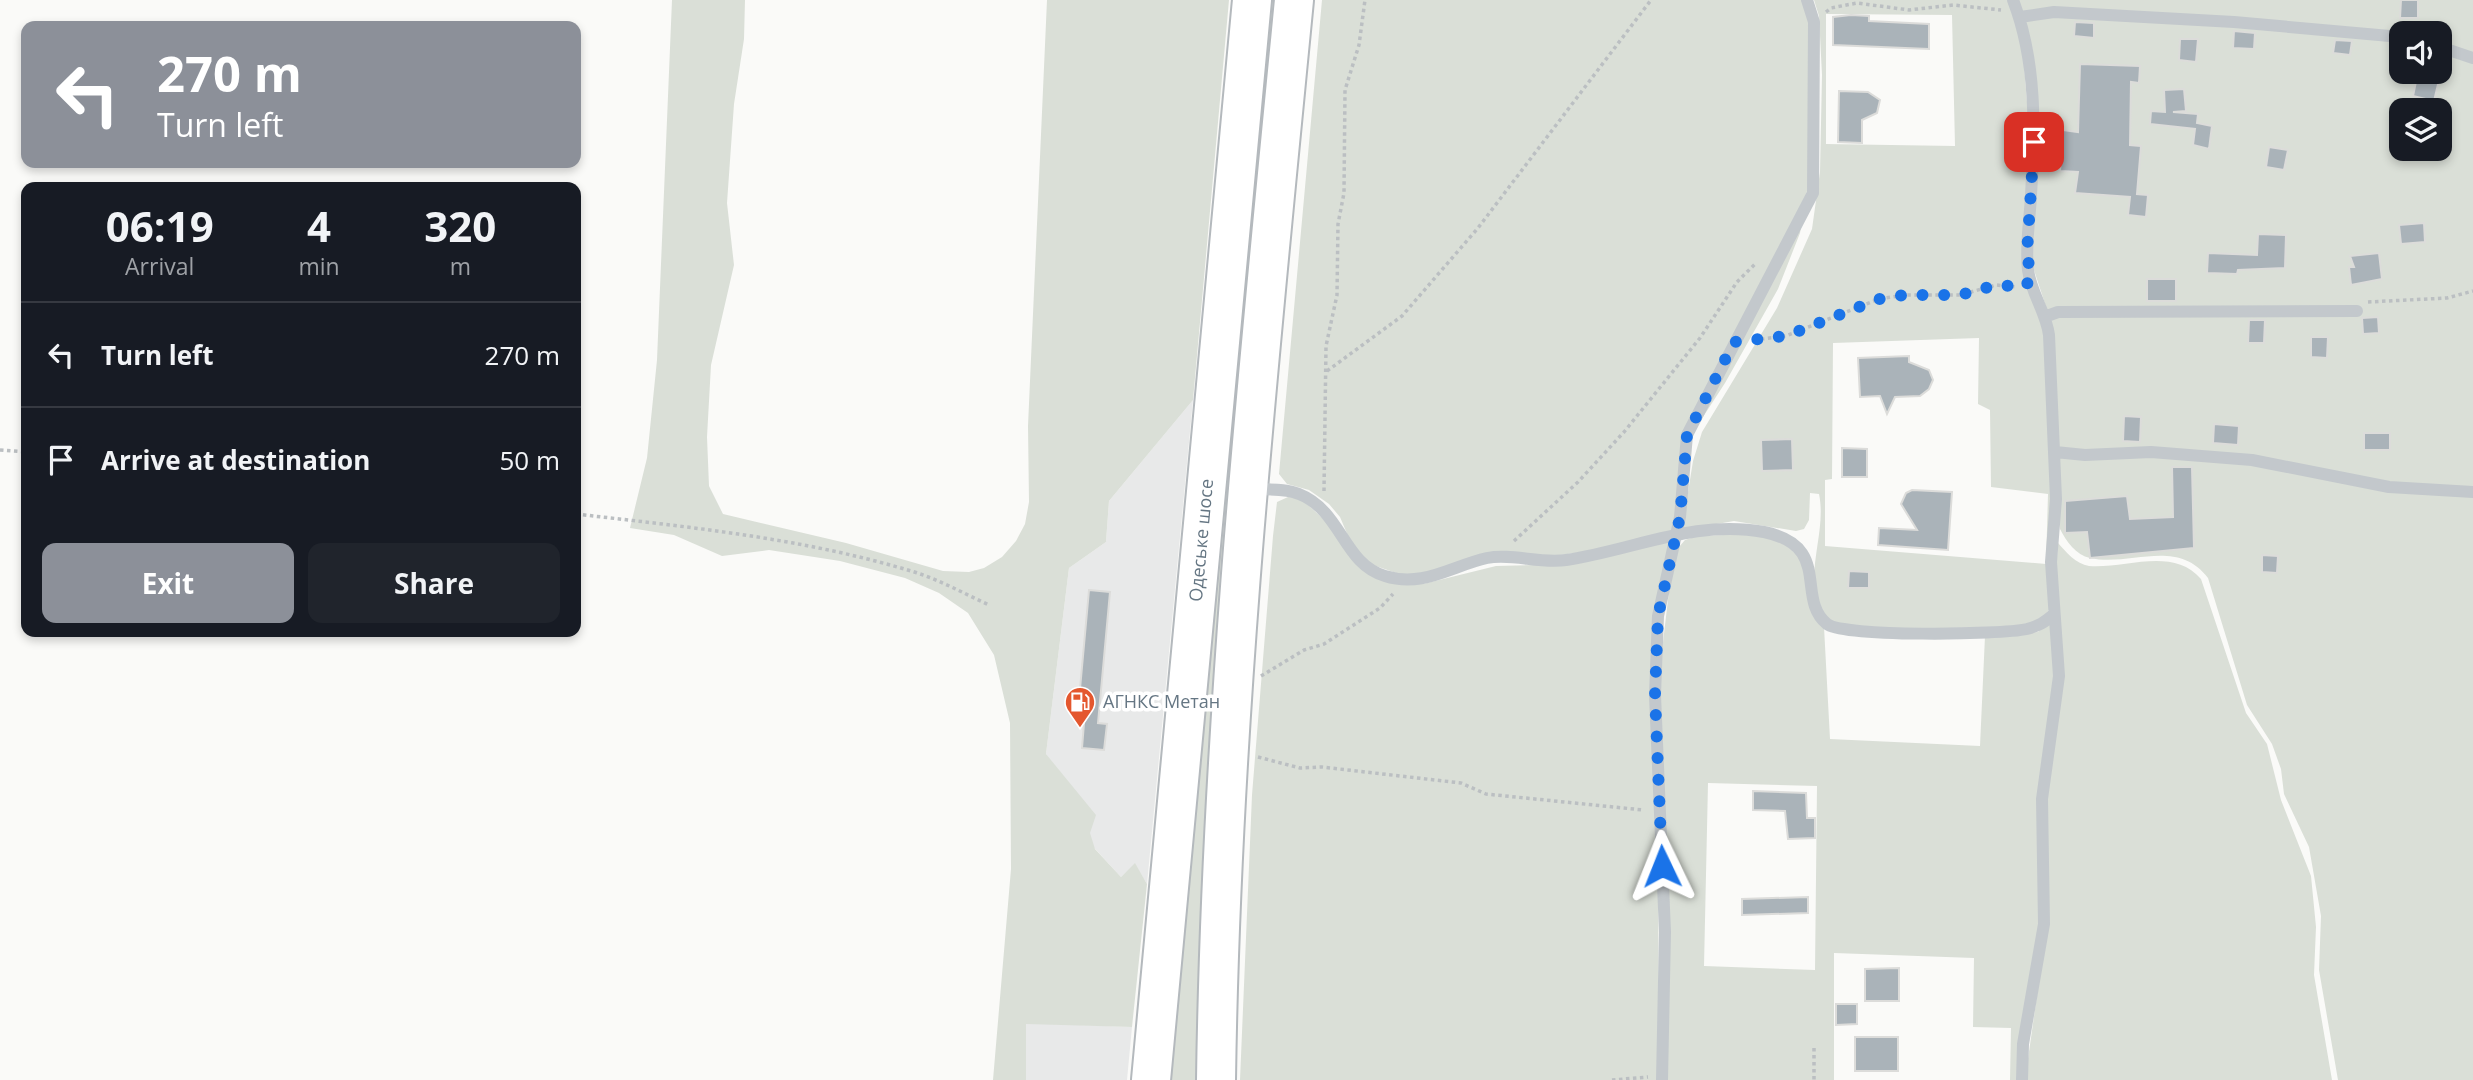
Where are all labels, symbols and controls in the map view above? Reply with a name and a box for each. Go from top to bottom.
map controls [2389,21,2452,161]
button: sound [2389,21,2452,84]
text: 270 m [157,40,302,106]
icon: left [42,49,133,140]
button: layers [2389,98,2452,161]
text: Turn left [157,103,283,146]
pin [2004,112,2064,172]
icon: arrive [2015,123,2053,161]
text: 06:19 [106,197,214,254]
text: 4 [307,197,331,254]
text: 320 [424,197,496,254]
text: Arrival [125,250,194,282]
text: min [298,250,340,282]
text: m [450,250,471,282]
icon: left [42,336,80,374]
text: Turn left [101,337,213,373]
text: 270 m [485,337,560,373]
icon: arrive [42,441,80,479]
text: Arrive at destination [101,442,370,478]
text: 50 m [499,442,560,478]
street label: Одеське шосе [1183,478,1218,603]
button: Exit [42,543,294,623]
button: Share [308,543,560,623]
fuel station icon: АГНКС Метан [1063,685,1097,729]
place label: АГНКС Метан [1103,689,1220,713]
position arrow [1625,829,1699,903]

